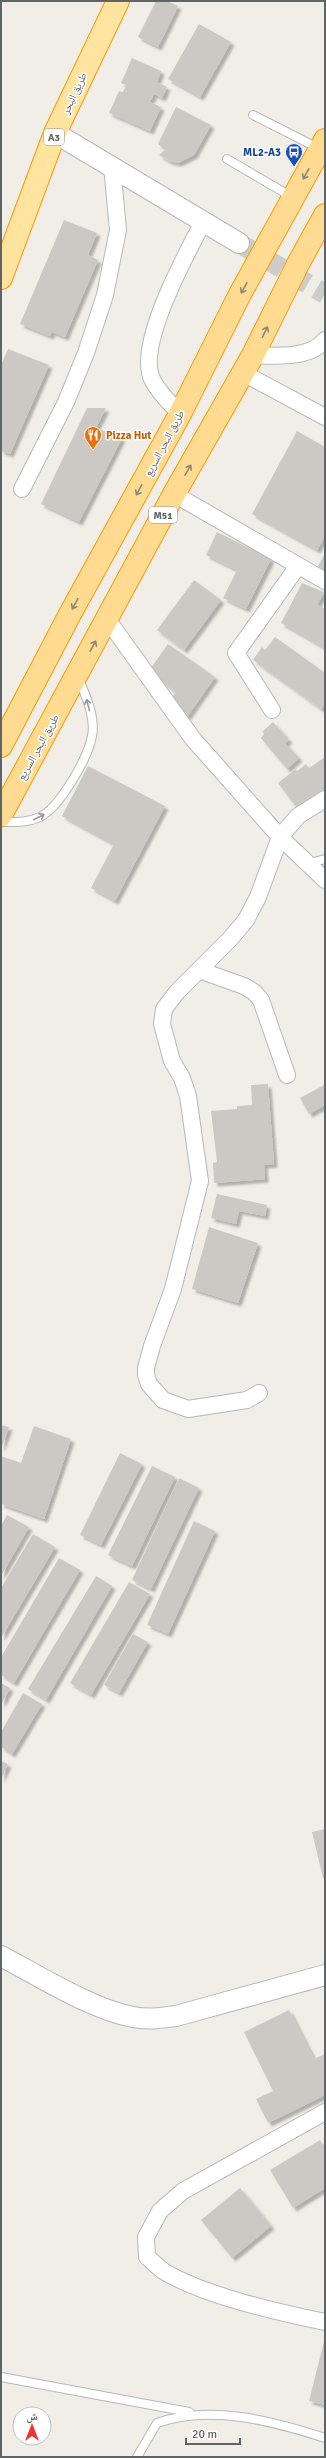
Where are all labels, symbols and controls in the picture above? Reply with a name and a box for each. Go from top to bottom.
street label: طريق البحر [59,70,90,117]
road number: A3 [44,129,64,145]
bus stop icon: ML2-A3 [284,142,304,167]
place label: ML2-A3 [243,146,281,159]
one-way arrow [302,168,310,180]
one-way arrow [239,282,247,294]
one-way arrow [262,326,269,338]
street label: طريق البحر السريع [142,408,187,479]
restaurant icon: Pizza Hut [83,425,103,450]
place label: Pizza Hut [106,429,151,442]
one-way arrow [185,464,193,476]
one-way arrow [134,484,142,496]
road number: M51 [149,507,177,523]
one-way arrow [71,598,79,610]
one-way arrow [90,640,98,652]
one-way arrow [84,699,92,712]
street label: طريق البحر السريع [15,712,62,782]
one-way arrow [33,812,45,820]
north arrow [12,2406,52,2446]
text: ش [26,2410,38,2424]
scale bar [186,2420,240,2446]
text: 20 m [192,2427,217,2442]

